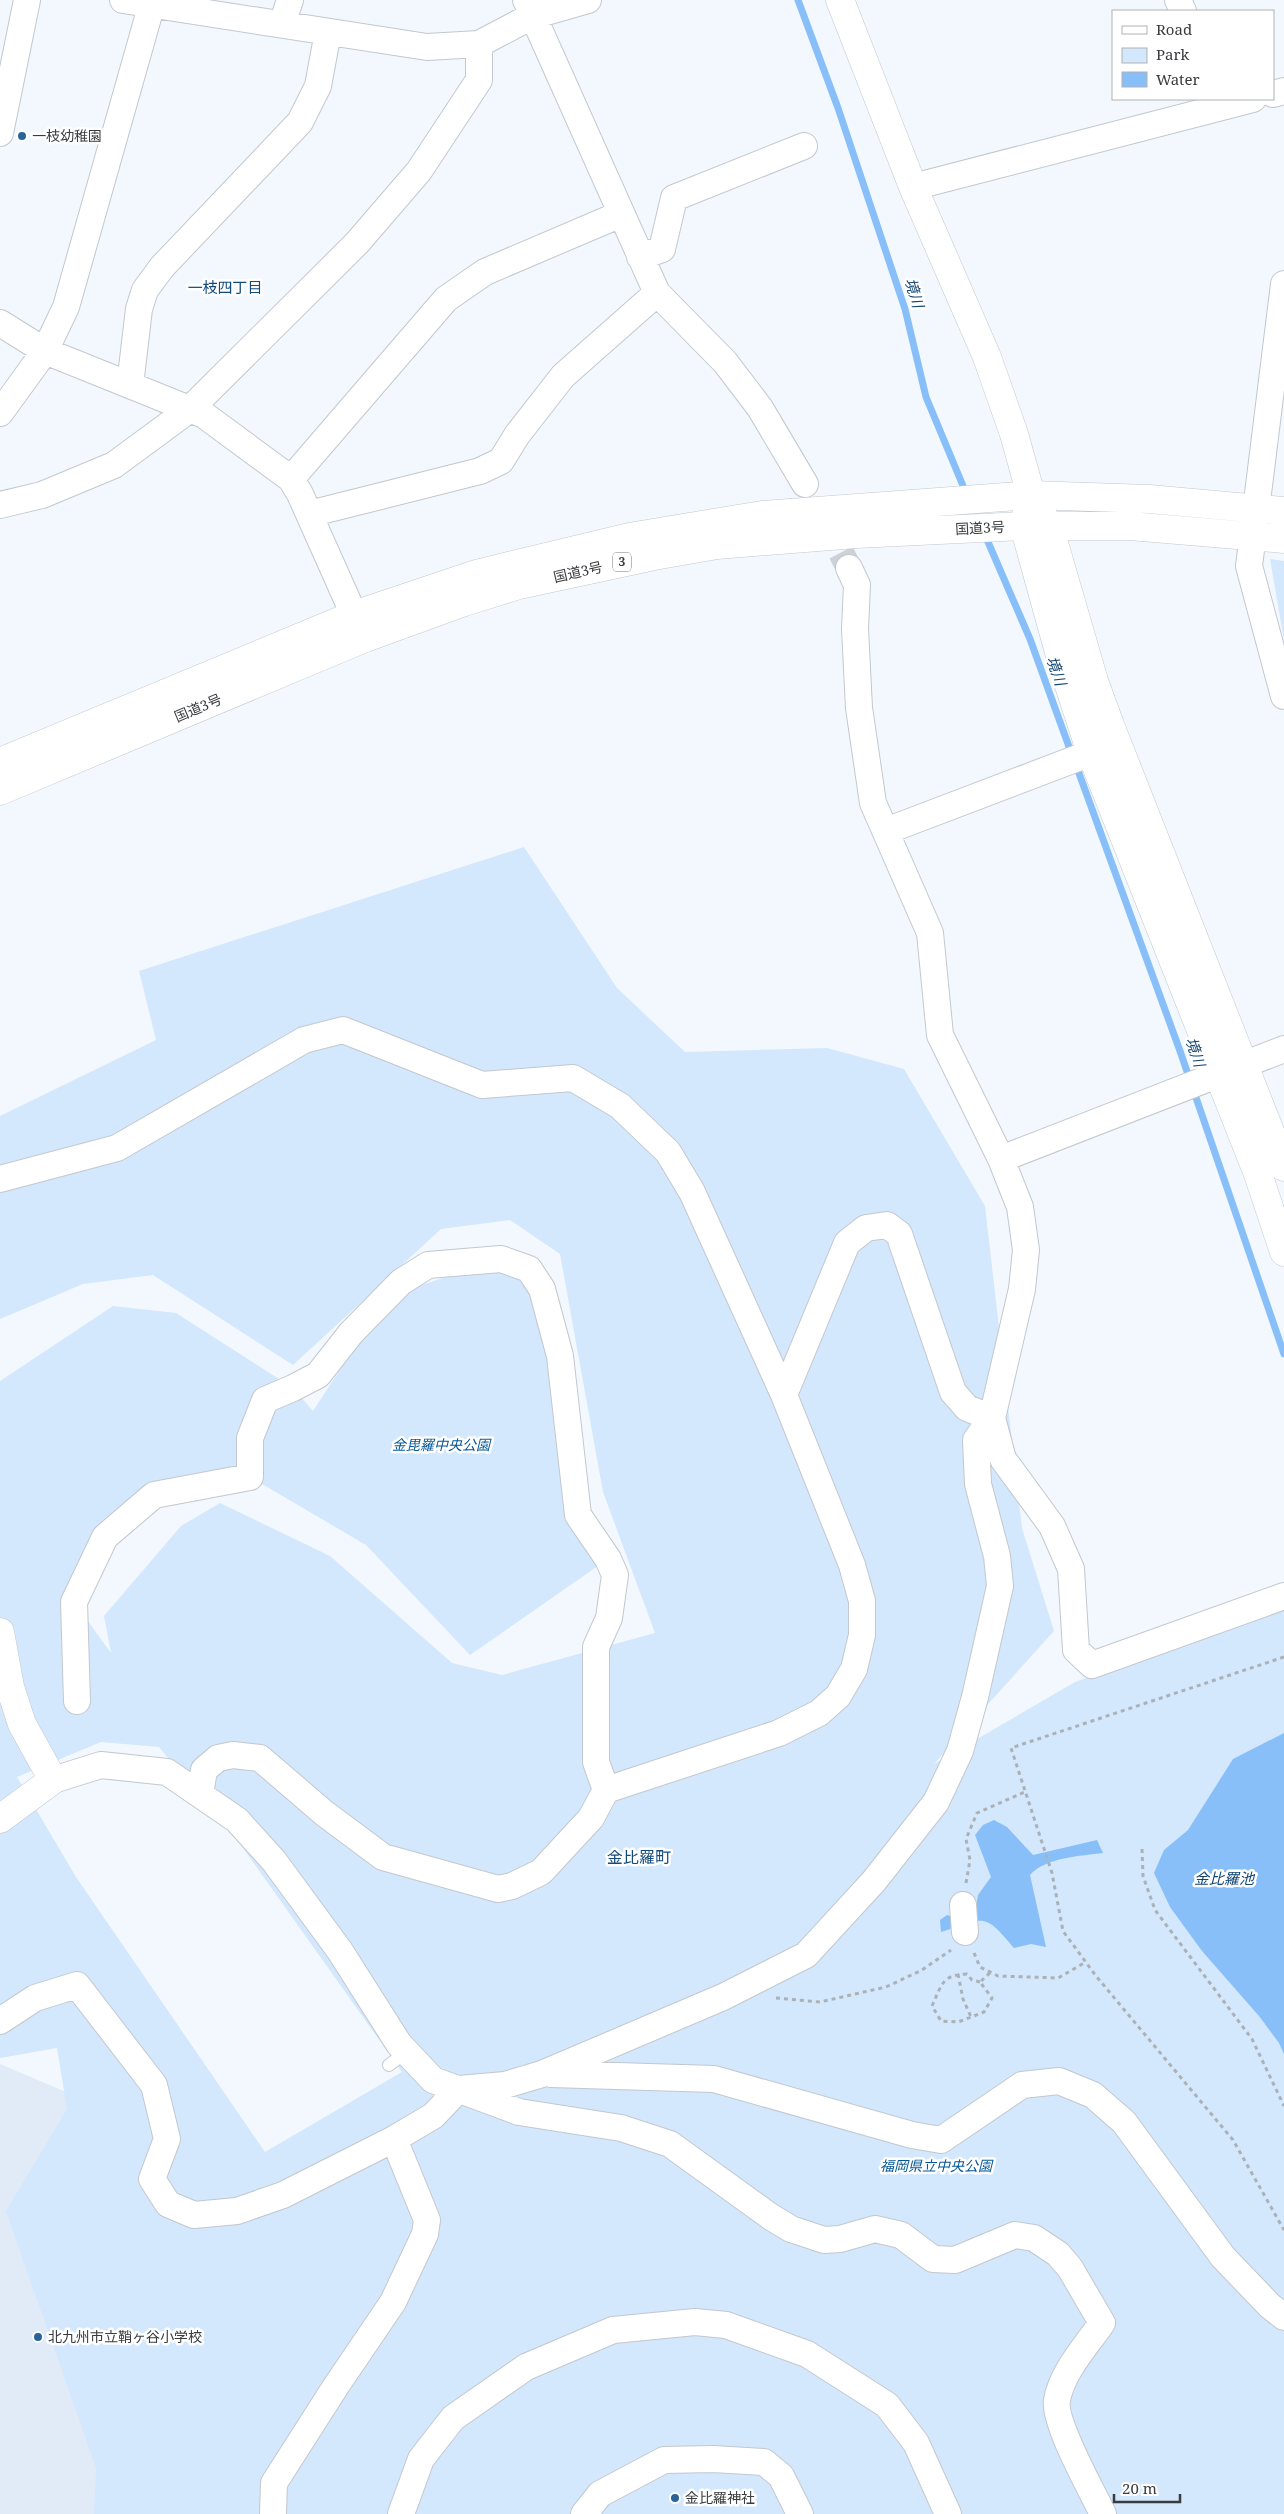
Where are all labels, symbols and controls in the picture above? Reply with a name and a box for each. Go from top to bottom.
legend [1112,10,1274,100]
text: Road [1156,19,1192,39]
text: Park [1156,44,1190,64]
text: Water [1156,69,1199,89]
place label: 一枝幼稚園 [32,126,102,145]
marker: 一枝幼稚園 [16,130,28,142]
water label: 境川 [901,275,929,312]
district label: 一枝四丁目 [187,277,263,297]
street label: 国道3号 [955,517,1005,538]
road number: 3 [613,552,631,572]
street label: 国道3号 [551,557,604,586]
water label: 境川 [1042,653,1072,690]
street label: 国道3号 [171,689,224,726]
water label: 境川 [1182,1034,1211,1071]
park label: 金毘羅中央公園 [392,1435,492,1454]
district label: 金比羅町 [607,1846,671,1868]
water label: 金比羅池 [1194,1868,1256,1888]
park label: 福岡県立中央公園 [880,2156,994,2175]
place label: 北九州市立鞘ヶ谷小学校 [48,2327,202,2346]
marker: 北九州市立鞘ヶ谷小学校 [32,2331,44,2343]
scale bar [1114,2472,1180,2504]
text: 20 m [1122,2478,1157,2498]
place label: 金比羅神社 [685,2488,755,2507]
marker: 金比羅神社 [669,2492,681,2504]

